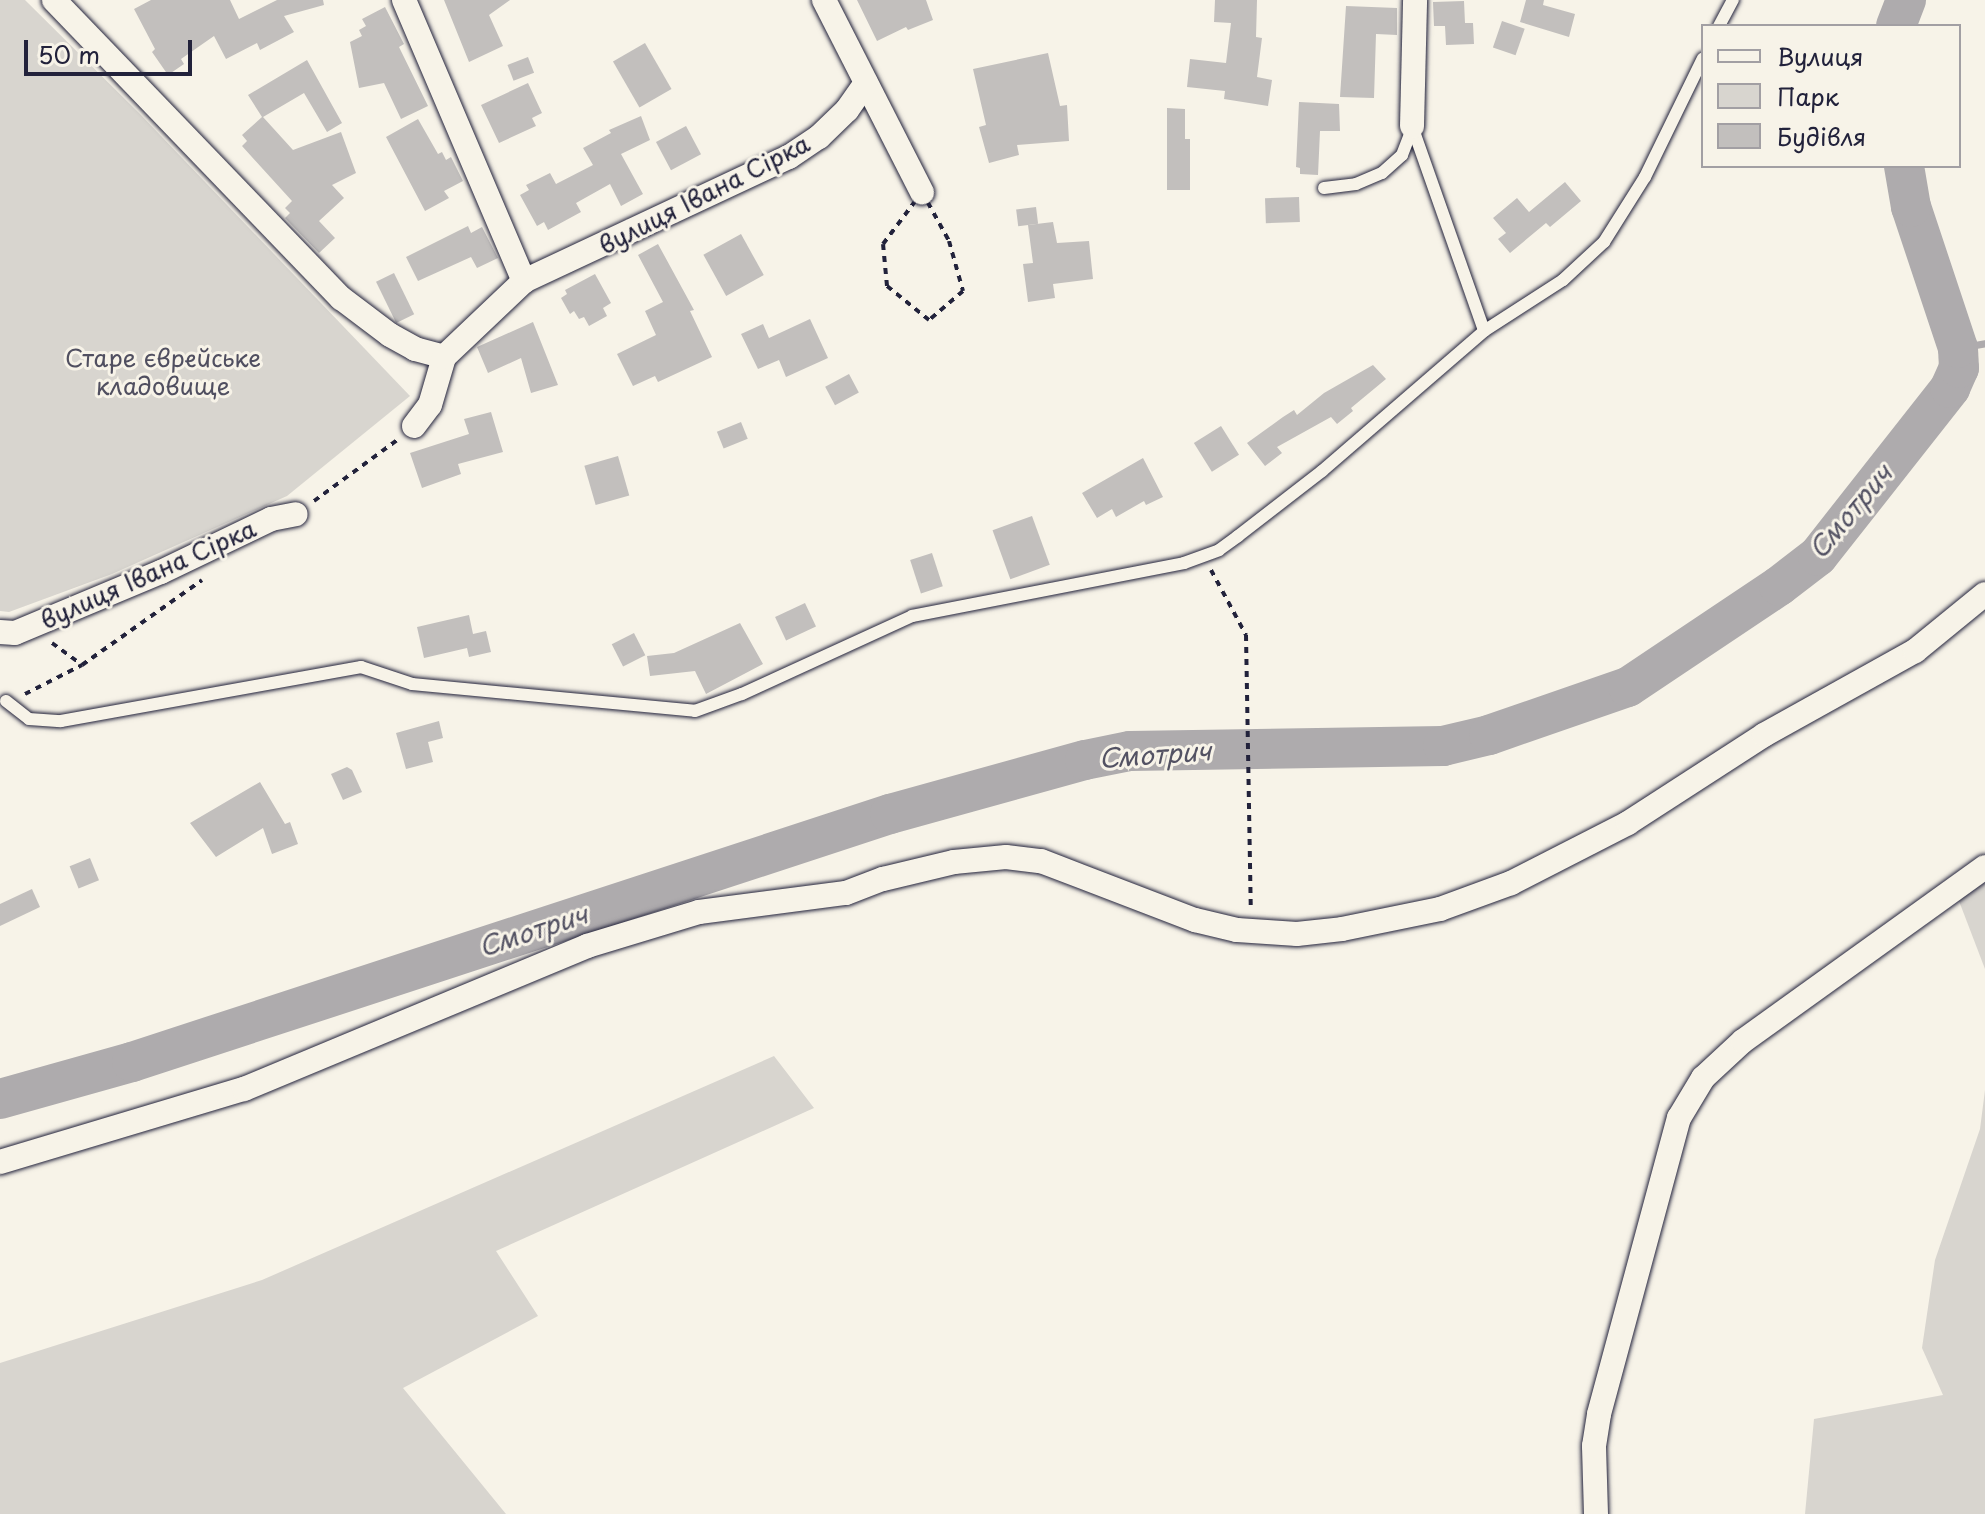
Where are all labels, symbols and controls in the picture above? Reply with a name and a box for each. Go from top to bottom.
scale bar [28,24,196,74]
legend [1701,24,1961,168]
text: 50 m [38,36,100,72]
text: Вулиця [1777,38,1863,74]
text: Парк [1777,78,1839,114]
text: Будівля [1777,118,1866,154]
street label: вулиця Івана Сірка [593,128,815,260]
park label: Старе єврейське кладовище [65,344,261,400]
water label: Смотрич [1802,458,1898,564]
street label: вулиця Івана Сірка [35,513,261,635]
water label: Смотрич [1098,735,1212,773]
water label: Смотрич [475,898,591,962]

